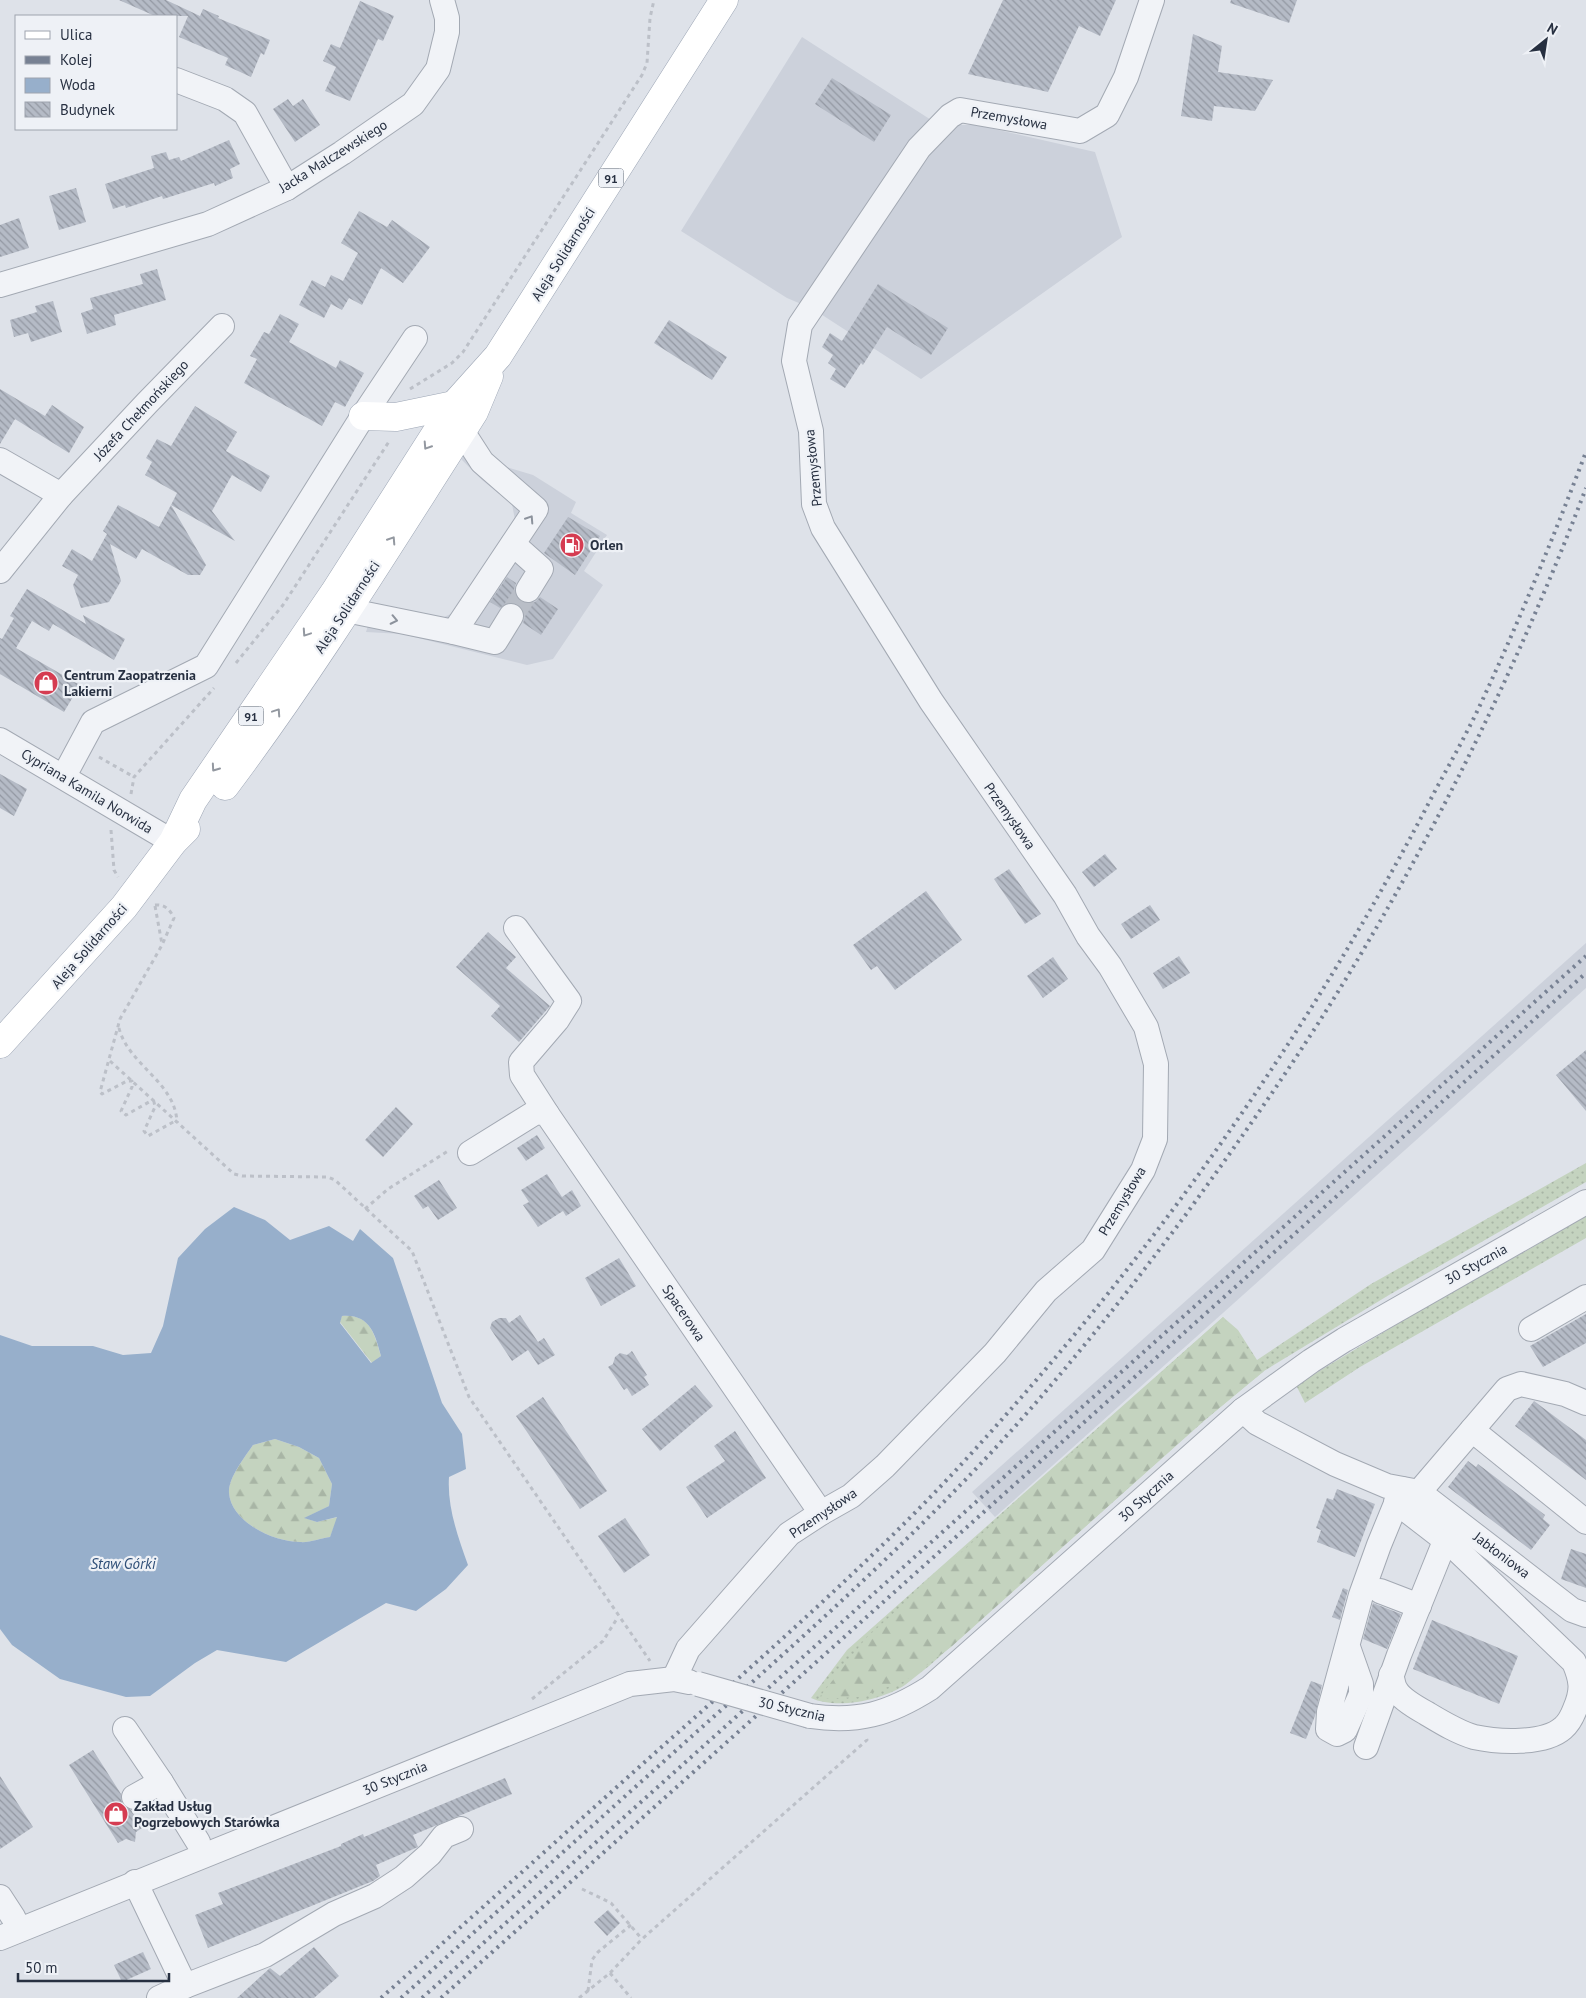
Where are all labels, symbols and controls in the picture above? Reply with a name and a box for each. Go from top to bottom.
legend [15,15,178,130]
north arrow [1521,15,1571,65]
text: N [1544,19,1561,39]
text: Ulica [60,25,92,44]
text: Kolej [60,50,92,69]
text: Woda [60,75,95,94]
text: Budynek [60,100,116,119]
street label: Przemysłowa [969,102,1049,134]
street label: Jacka Malczewskiego [275,115,391,197]
road number: 91 [598,168,624,188]
street label: Aleja Solidarności [527,204,599,304]
street label: Józefa Chełmońskiego [89,356,192,465]
street label: Przemysłowa [800,428,826,508]
one-way arrow [424,441,434,450]
one-way arrow [523,515,533,524]
fuel station icon: Orlen [559,532,585,558]
one-way arrow [386,536,395,545]
place label: Orlen [590,536,623,554]
street label: Aleja Solidarności [310,557,384,657]
one-way arrow [390,614,398,624]
one-way arrow [303,628,313,637]
place label: Centrum Zaopatrzenia Lakierni [64,666,196,700]
shop icon: Centrum Zaopatrzenia Lakierni [33,670,59,696]
road number: 91 [238,706,264,726]
one-way arrow [271,708,280,718]
street label: Cypriana Kamila Norwida [18,745,156,837]
one-way arrow [212,762,221,772]
street label: Przemysłowa [980,779,1040,853]
street label: Aleja Solidarności [47,900,131,992]
street label: Przemysłowa [1094,1163,1150,1239]
street label: 30 Stycznia [1442,1240,1510,1288]
street label: Spacerowa [659,1281,709,1345]
street label: 30 Stycznia [1115,1466,1177,1526]
street label: Przemysłowa [786,1484,860,1542]
street label: Jabłoniowa [1469,1527,1534,1582]
water label: Staw Górki [90,1554,157,1573]
street label: 30 Stycznia [757,1693,827,1725]
street label: 30 Stycznia [360,1757,430,1799]
place label: Zakład Usług Pogrzebowych Starówka [134,1797,280,1831]
shop icon: Zakład Usług Pogrzebowych Starówka [103,1801,129,1827]
scale bar [18,1950,169,1982]
text: 50 m [25,1958,58,1977]

